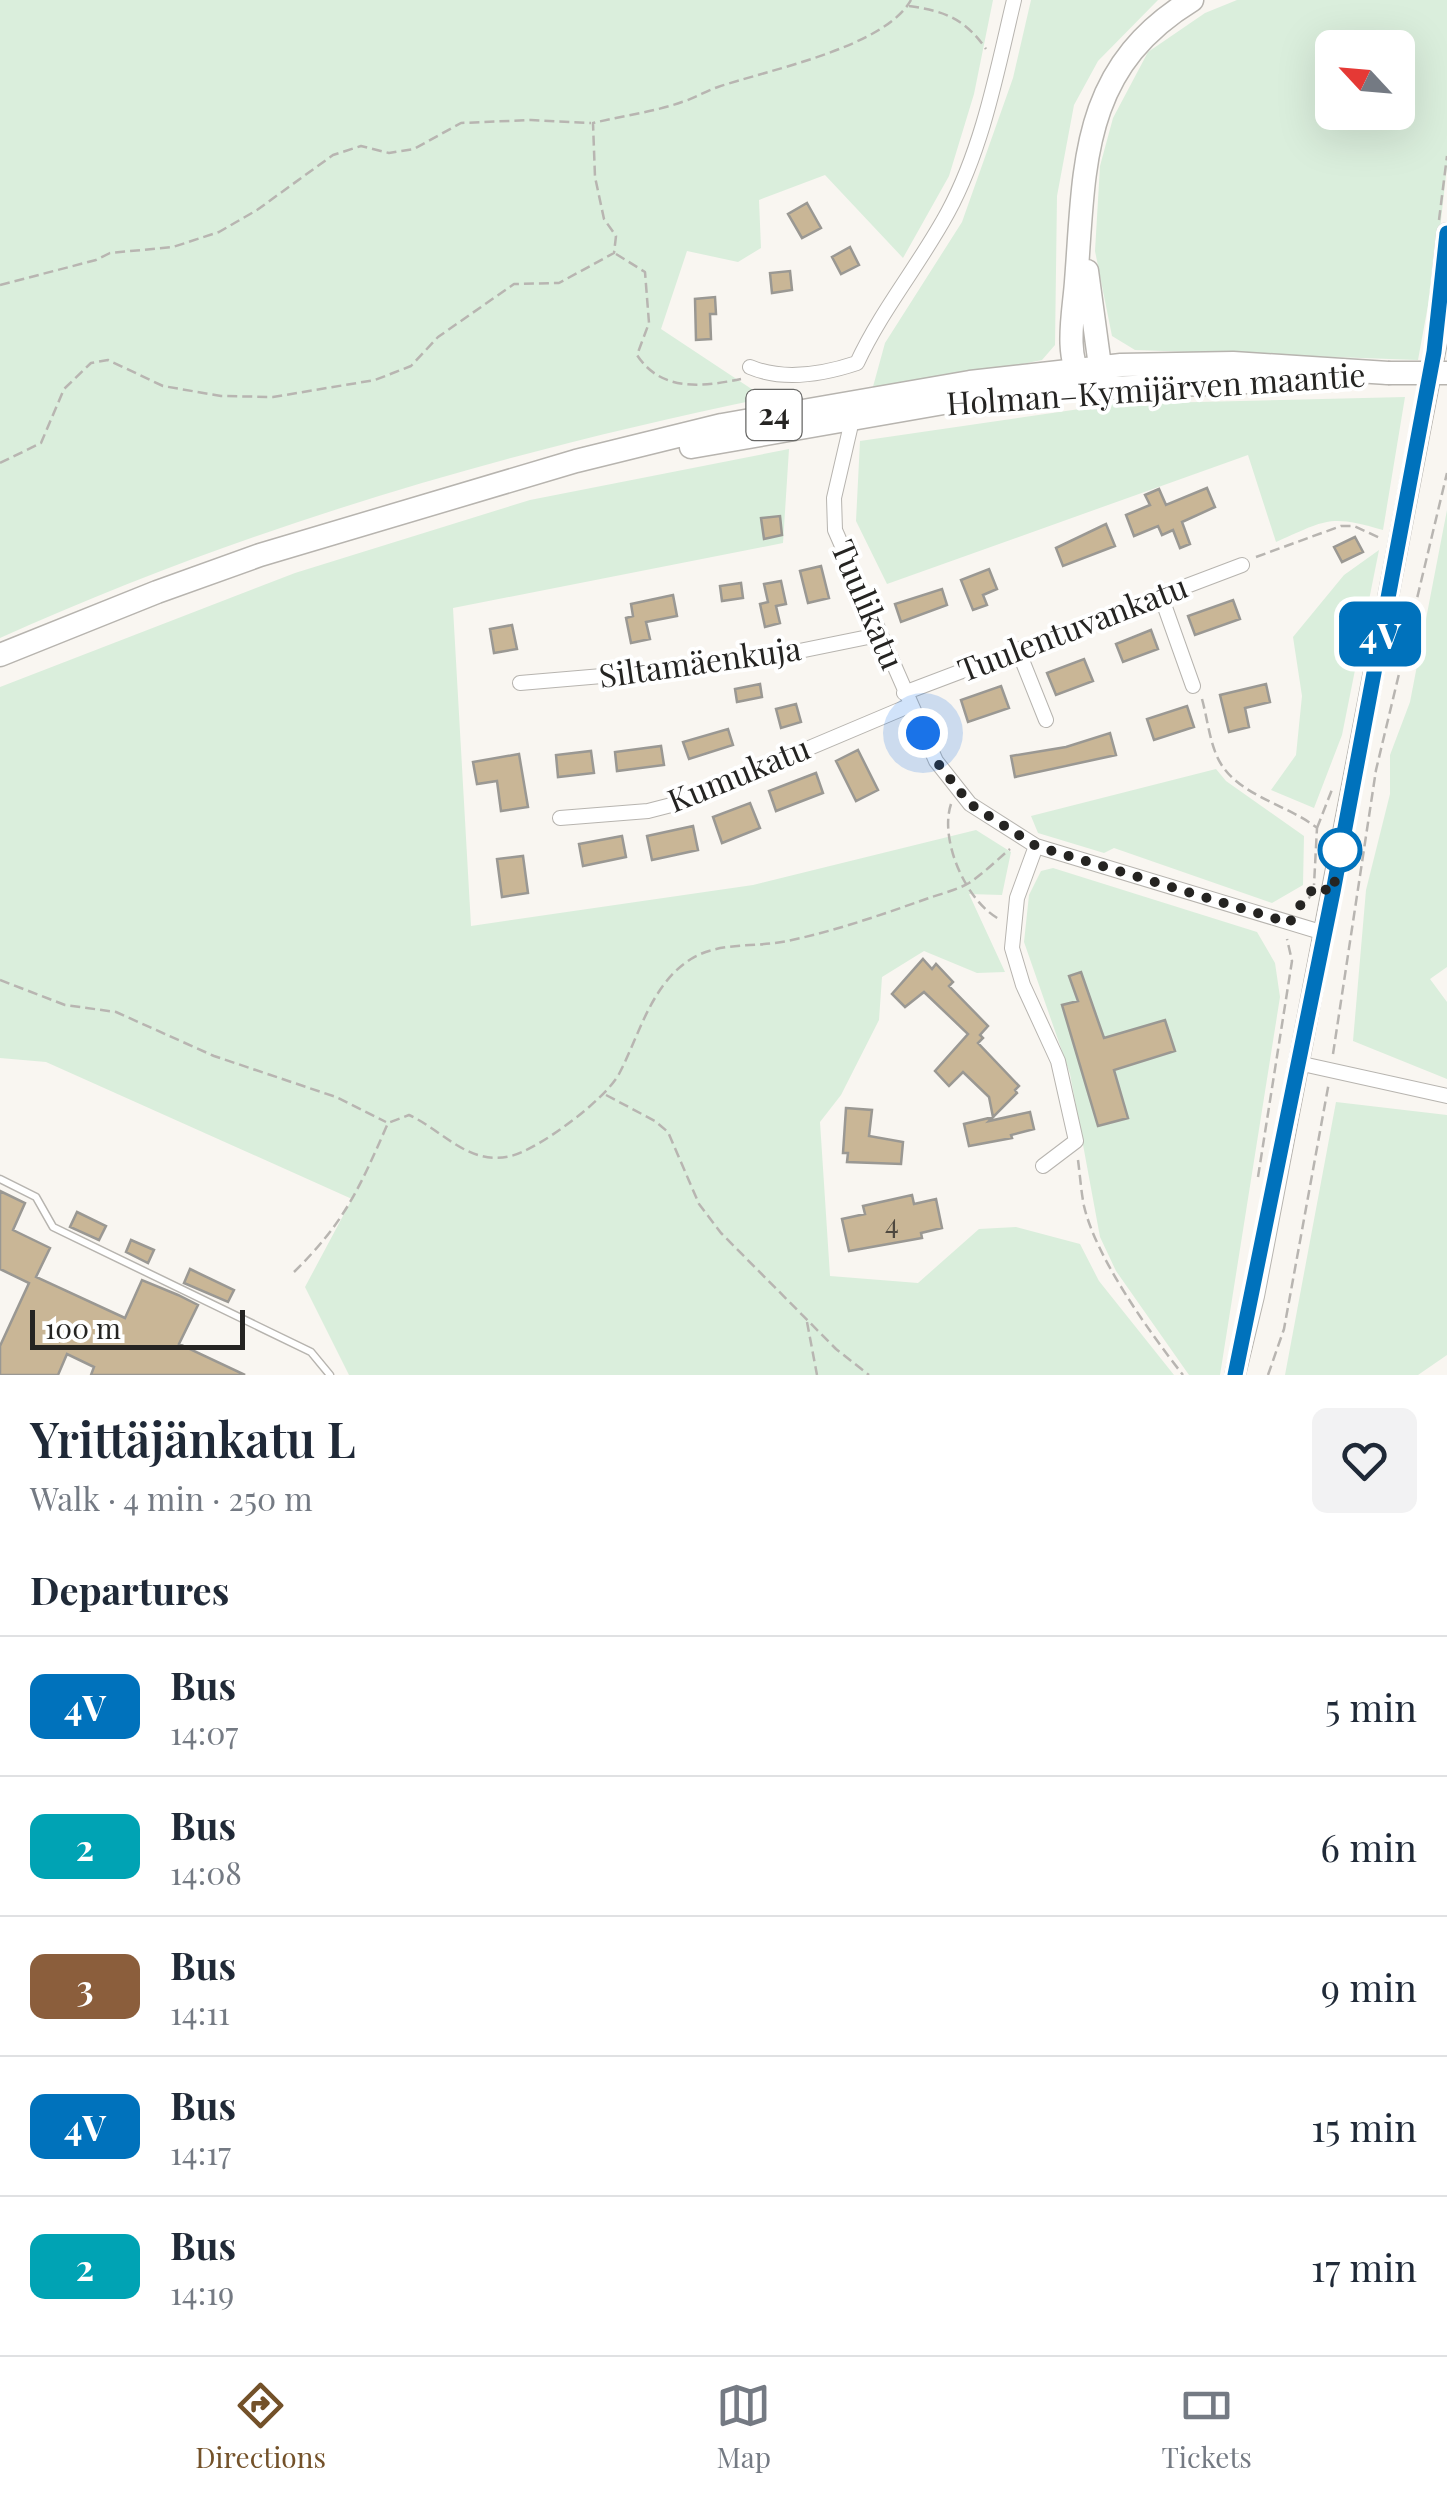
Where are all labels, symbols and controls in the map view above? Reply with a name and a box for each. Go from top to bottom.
north arrow [1315,30,1415,130]
map controls [1315,30,1415,130]
street label: Holman–Kymijärven maantie [945,351,1367,424]
road number: 24 [746,390,802,440]
street label: Tuulikatu [823,533,916,675]
street label: Tuulentuvankatu [951,563,1193,690]
line badge: 4V [1335,602,1425,666]
text: 4V [1359,611,1401,658]
street label: Siltamäenkuja [596,625,803,696]
your location [898,708,948,758]
street label: Kumukatu [661,725,816,821]
unlabelled marker [1319,829,1361,871]
house number: 4 [885,1204,899,1241]
scale bar [30,1305,245,1350]
text: 100 m [45,1309,121,1346]
text: Yrittäjänkatu L [30,1406,356,1470]
button: heart [1312,1408,1417,1513]
text: Walk · 4 min · 250 m [30,1476,313,1519]
text: Departures [30,1564,229,1615]
text: Bus [170,1659,236,1710]
text: 5 min [1325,1681,1417,1732]
text: 4V [64,1683,106,1730]
text: 14:07 [170,1710,238,1753]
text: Bus [170,1799,236,1850]
text: 6 min [1320,1821,1417,1872]
text: 2 [76,1823,94,1870]
text: 14:08 [170,1850,242,1893]
text: Bus [170,1939,236,1990]
text: 9 min [1321,1961,1417,2012]
text: 3 [76,1963,94,2010]
text: 14:11 [170,1990,230,2033]
text: Bus [170,2079,236,2130]
text: 15 min [1311,2101,1417,2152]
text: 4V [64,2103,106,2150]
text: 14:17 [170,2130,231,2173]
text: Bus [170,2219,236,2270]
text: 17 min [1311,2241,1417,2292]
text: 2 [76,2243,94,2290]
text: 14:19 [170,2270,234,2313]
tab: Directions [195,2378,326,2475]
tab: Map [716,2378,771,2475]
tab: Tickets [1161,2378,1252,2475]

